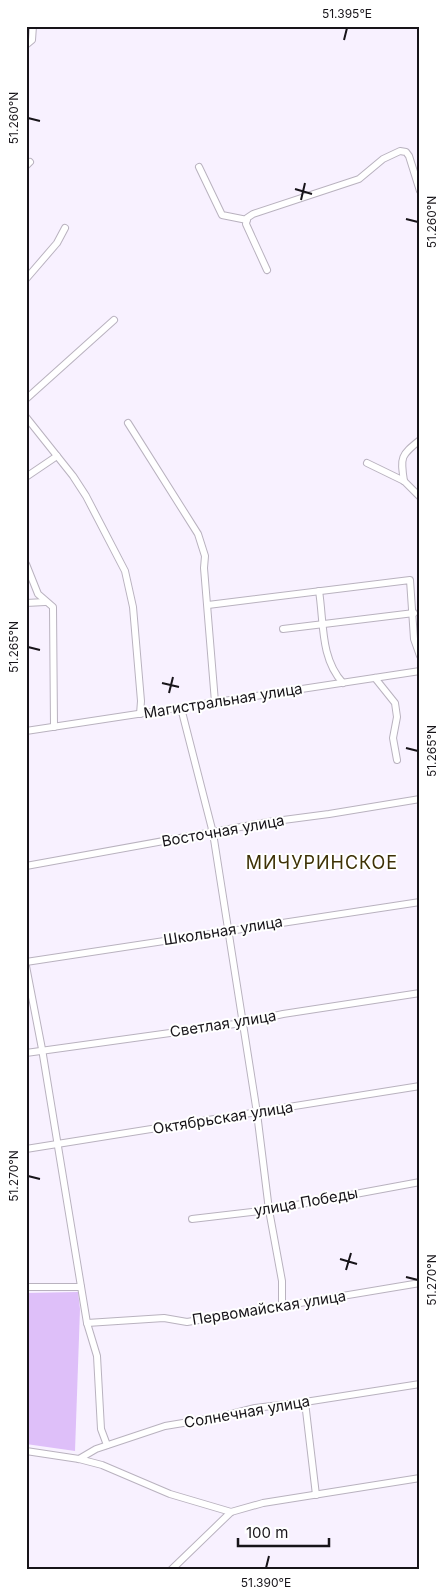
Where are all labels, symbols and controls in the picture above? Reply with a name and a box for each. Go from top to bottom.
text: 51.395°E [322,6,372,21]
text: 51.260°N [6,92,21,144]
text: 51.260°N [424,196,439,248]
text: 51.265°N [6,621,21,673]
street label: Магистральная улица [142,679,304,722]
text: 51.265°N [424,725,439,777]
street label: Восточная улица [160,810,286,851]
district label: МИЧУРИНСКОЕ [246,852,398,873]
street label: Школьная улица [162,912,284,949]
street label: Светлая улица [168,1006,277,1041]
street label: Октябрьская улица [151,1097,294,1138]
text: 51.270°N [6,1150,21,1202]
street label: улица Победы [253,1183,359,1220]
text: 51.270°N [424,1254,439,1306]
street label: Первомайская улица [191,1286,347,1329]
street label: Солнечная улица [182,1391,311,1432]
scale bar [238,1516,330,1548]
text: 100 m [246,1523,288,1542]
text: 51.390°E [241,1575,291,1590]

